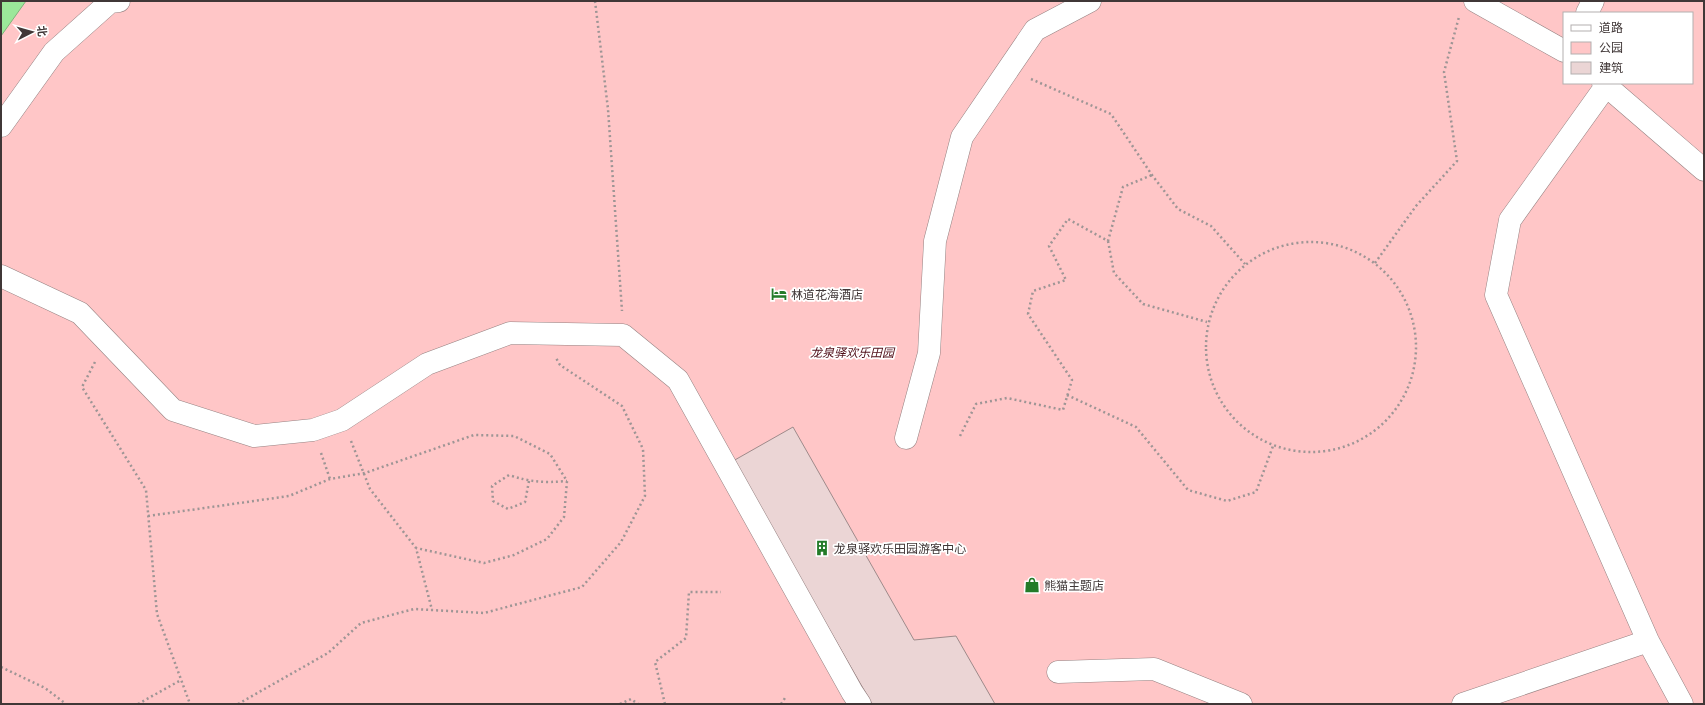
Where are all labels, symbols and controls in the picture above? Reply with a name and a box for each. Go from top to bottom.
north arrow [12,12,52,52]
legend [1563,12,1693,84]
text: 道路 [1599,20,1623,35]
text: 北 [34,25,49,37]
text: 公园 [1599,40,1623,55]
text: 建筑 [1599,60,1623,75]
hotel icon: 林道花海酒店 [770,285,788,303]
place label: 林道花海酒店 [791,287,863,302]
park label: 龙泉驿欢乐田园 [810,345,896,360]
building icon: 龙泉驿欢乐田园游客中心 [813,539,831,557]
place label: 龙泉驿欢乐田园游客中心 [834,541,966,556]
shop icon: 熊猫主题店 [1023,576,1041,594]
place label: 熊猫主题店 [1044,578,1104,593]

